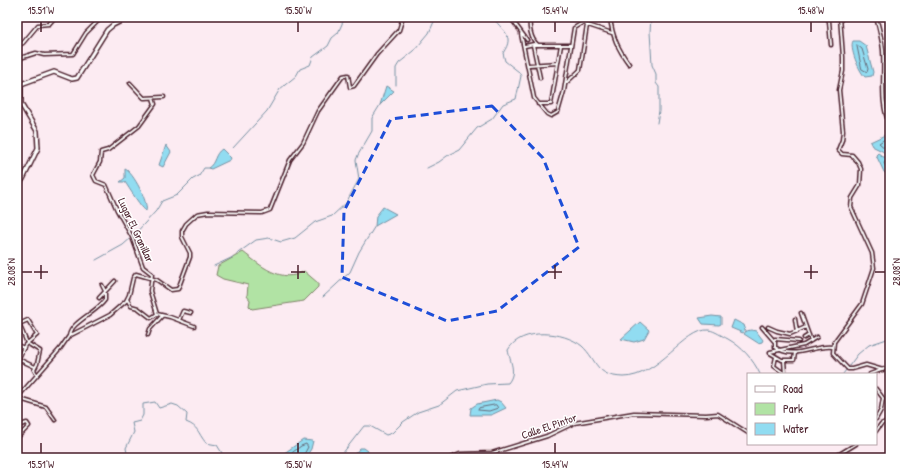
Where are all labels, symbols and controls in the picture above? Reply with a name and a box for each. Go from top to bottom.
text: 15.51°W [28,4,55,17]
text: 15.50°W [284,4,312,17]
text: 15.49°W [542,4,569,17]
text: 15.48°W [798,4,825,17]
street label: Lugar El Granillar [115,196,157,265]
text: 28.08°N [5,258,18,286]
text: 28.08°N [890,258,903,286]
legend [747,373,877,445]
text: Road [783,380,803,397]
text: Park [783,400,803,417]
street label: Calle El Pintor [520,410,579,442]
text: Water [783,420,809,437]
text: 15.51°W [28,458,55,471]
text: 15.50°W [284,458,312,471]
text: 15.49°W [542,458,569,471]

